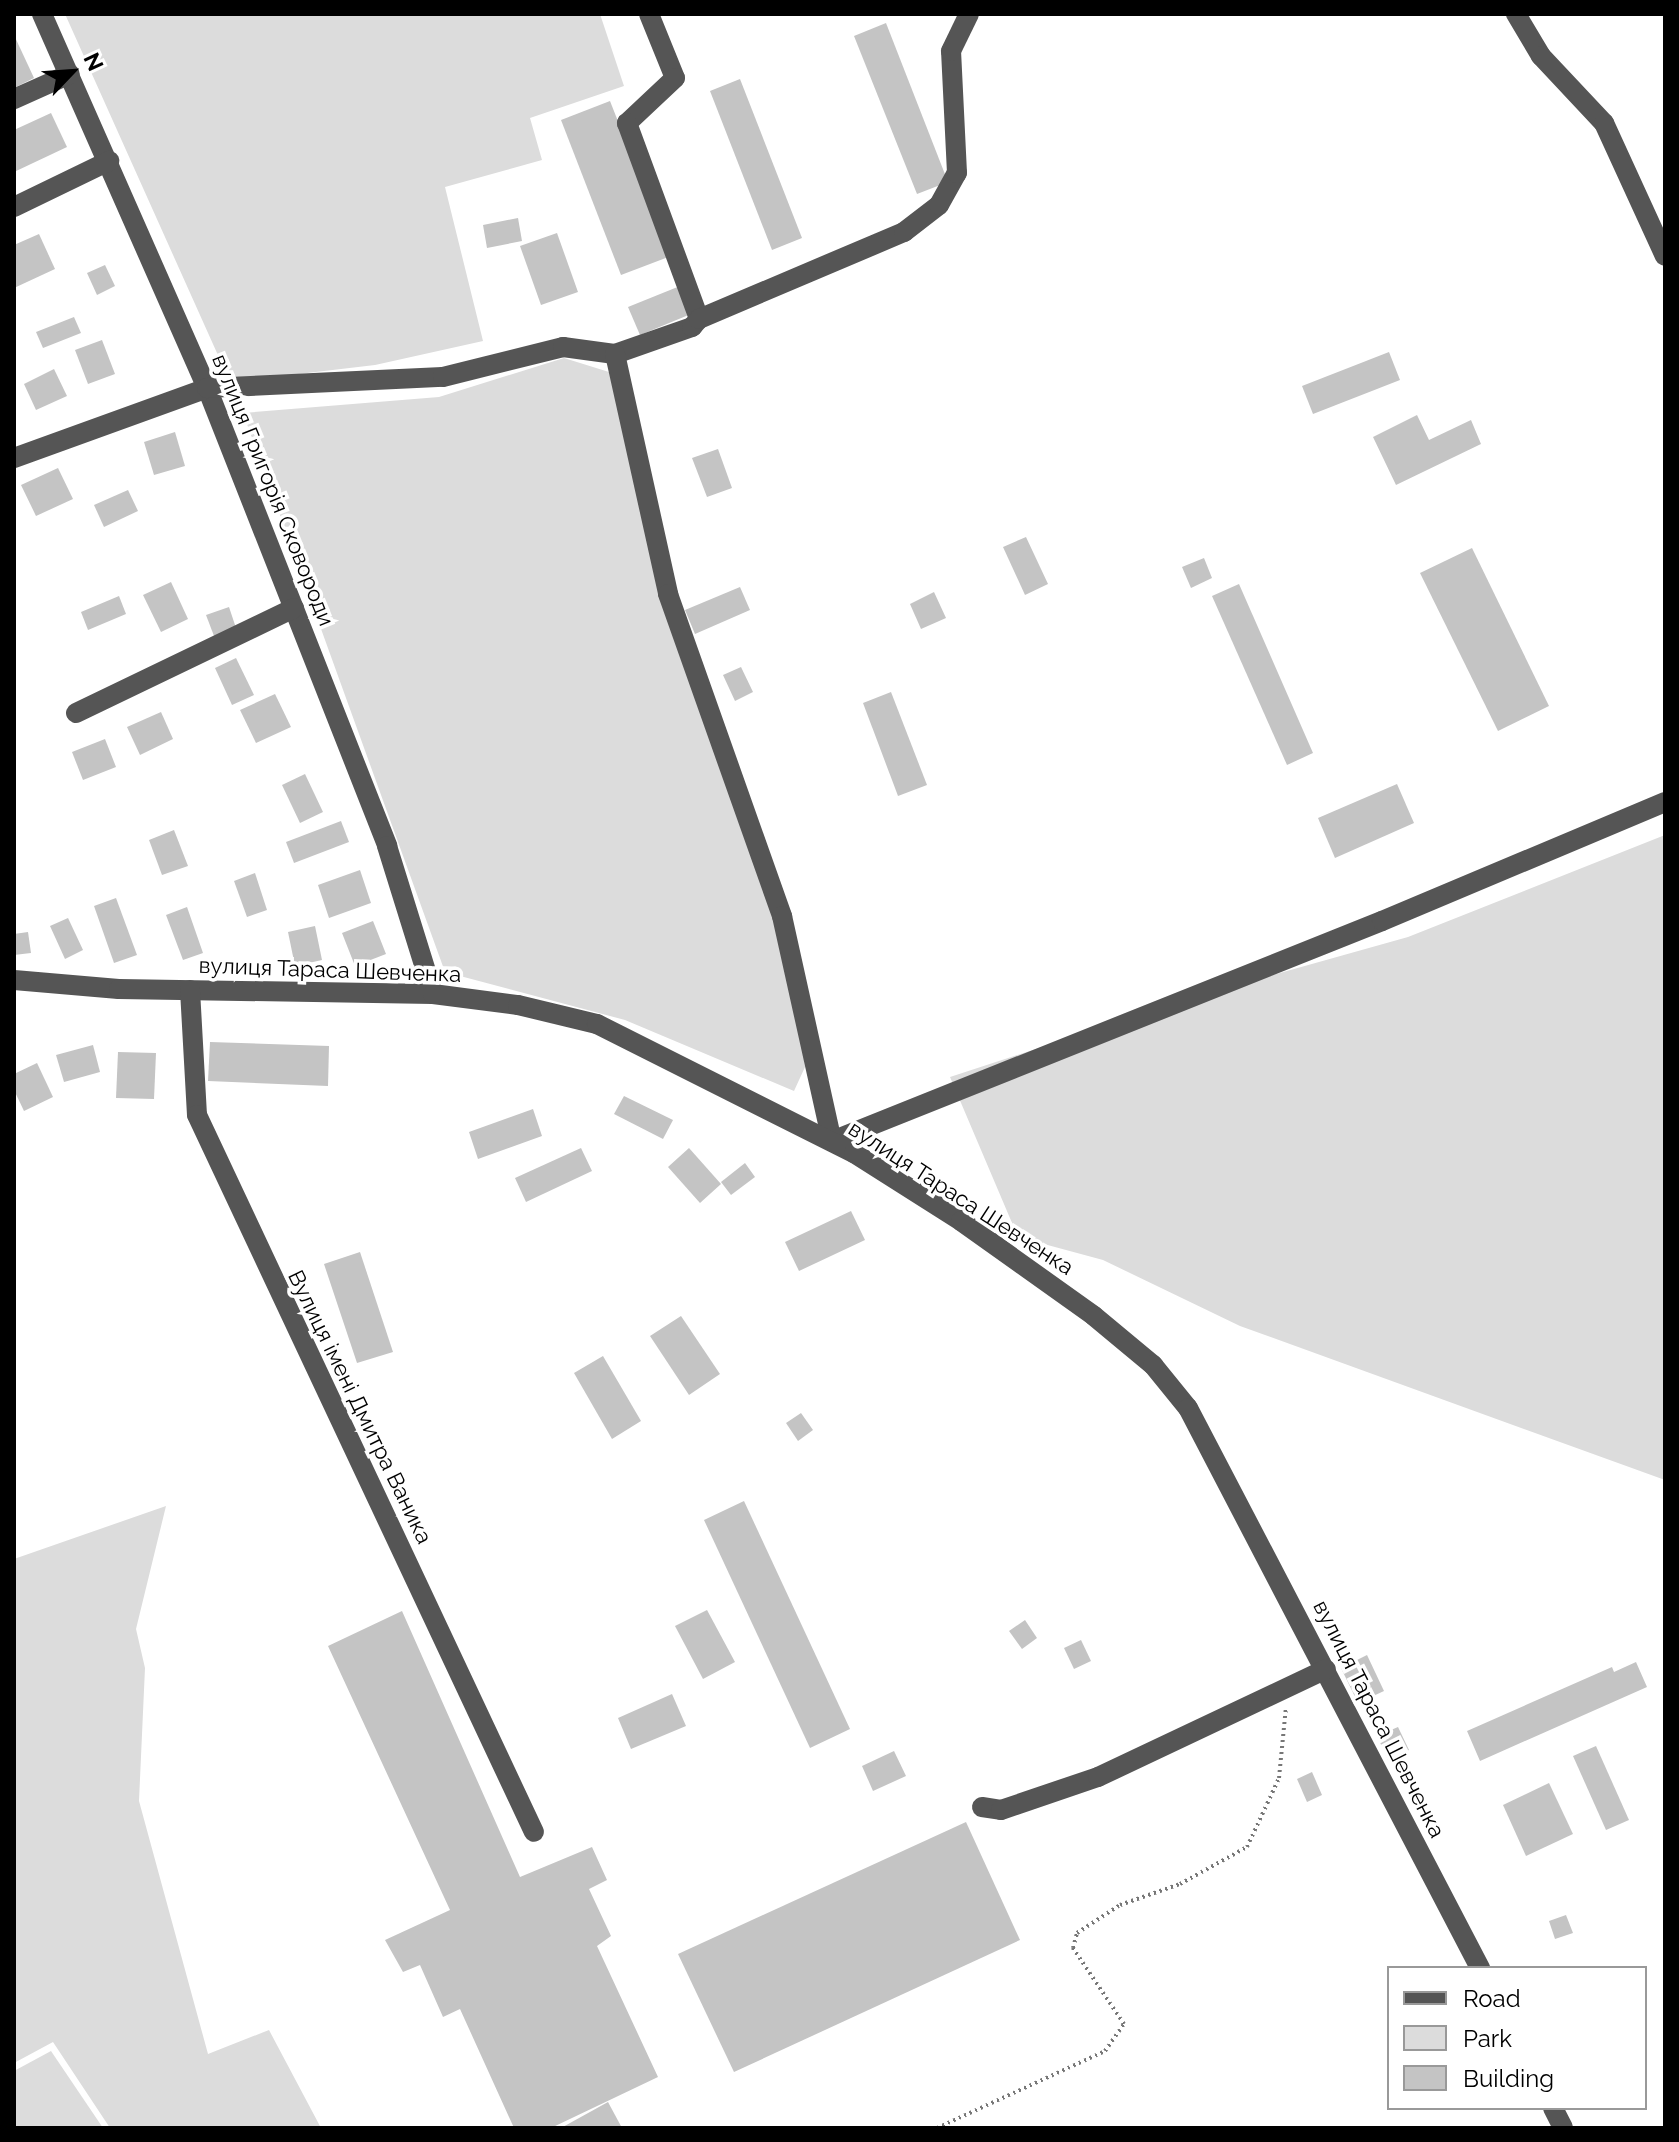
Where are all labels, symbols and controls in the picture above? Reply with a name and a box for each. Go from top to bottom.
north arrow [32,32,112,112]
text: N [78,49,109,75]
street label: вулиця Григорія Сковороди [206,350,340,630]
street label: вулиця Тараса Шевченка [198,952,462,988]
street label: вулиця Тараса Шевченка [843,1115,1079,1281]
street label: Вулиця імені Дмитра Ваника [282,1266,438,1548]
street label: вулиця Тараса Шевченка [1307,1596,1451,1842]
legend [1387,1966,1647,2110]
text: Road [1463,1984,1521,2013]
text: Park [1463,2024,1512,2053]
text: Building [1463,2064,1554,2093]

